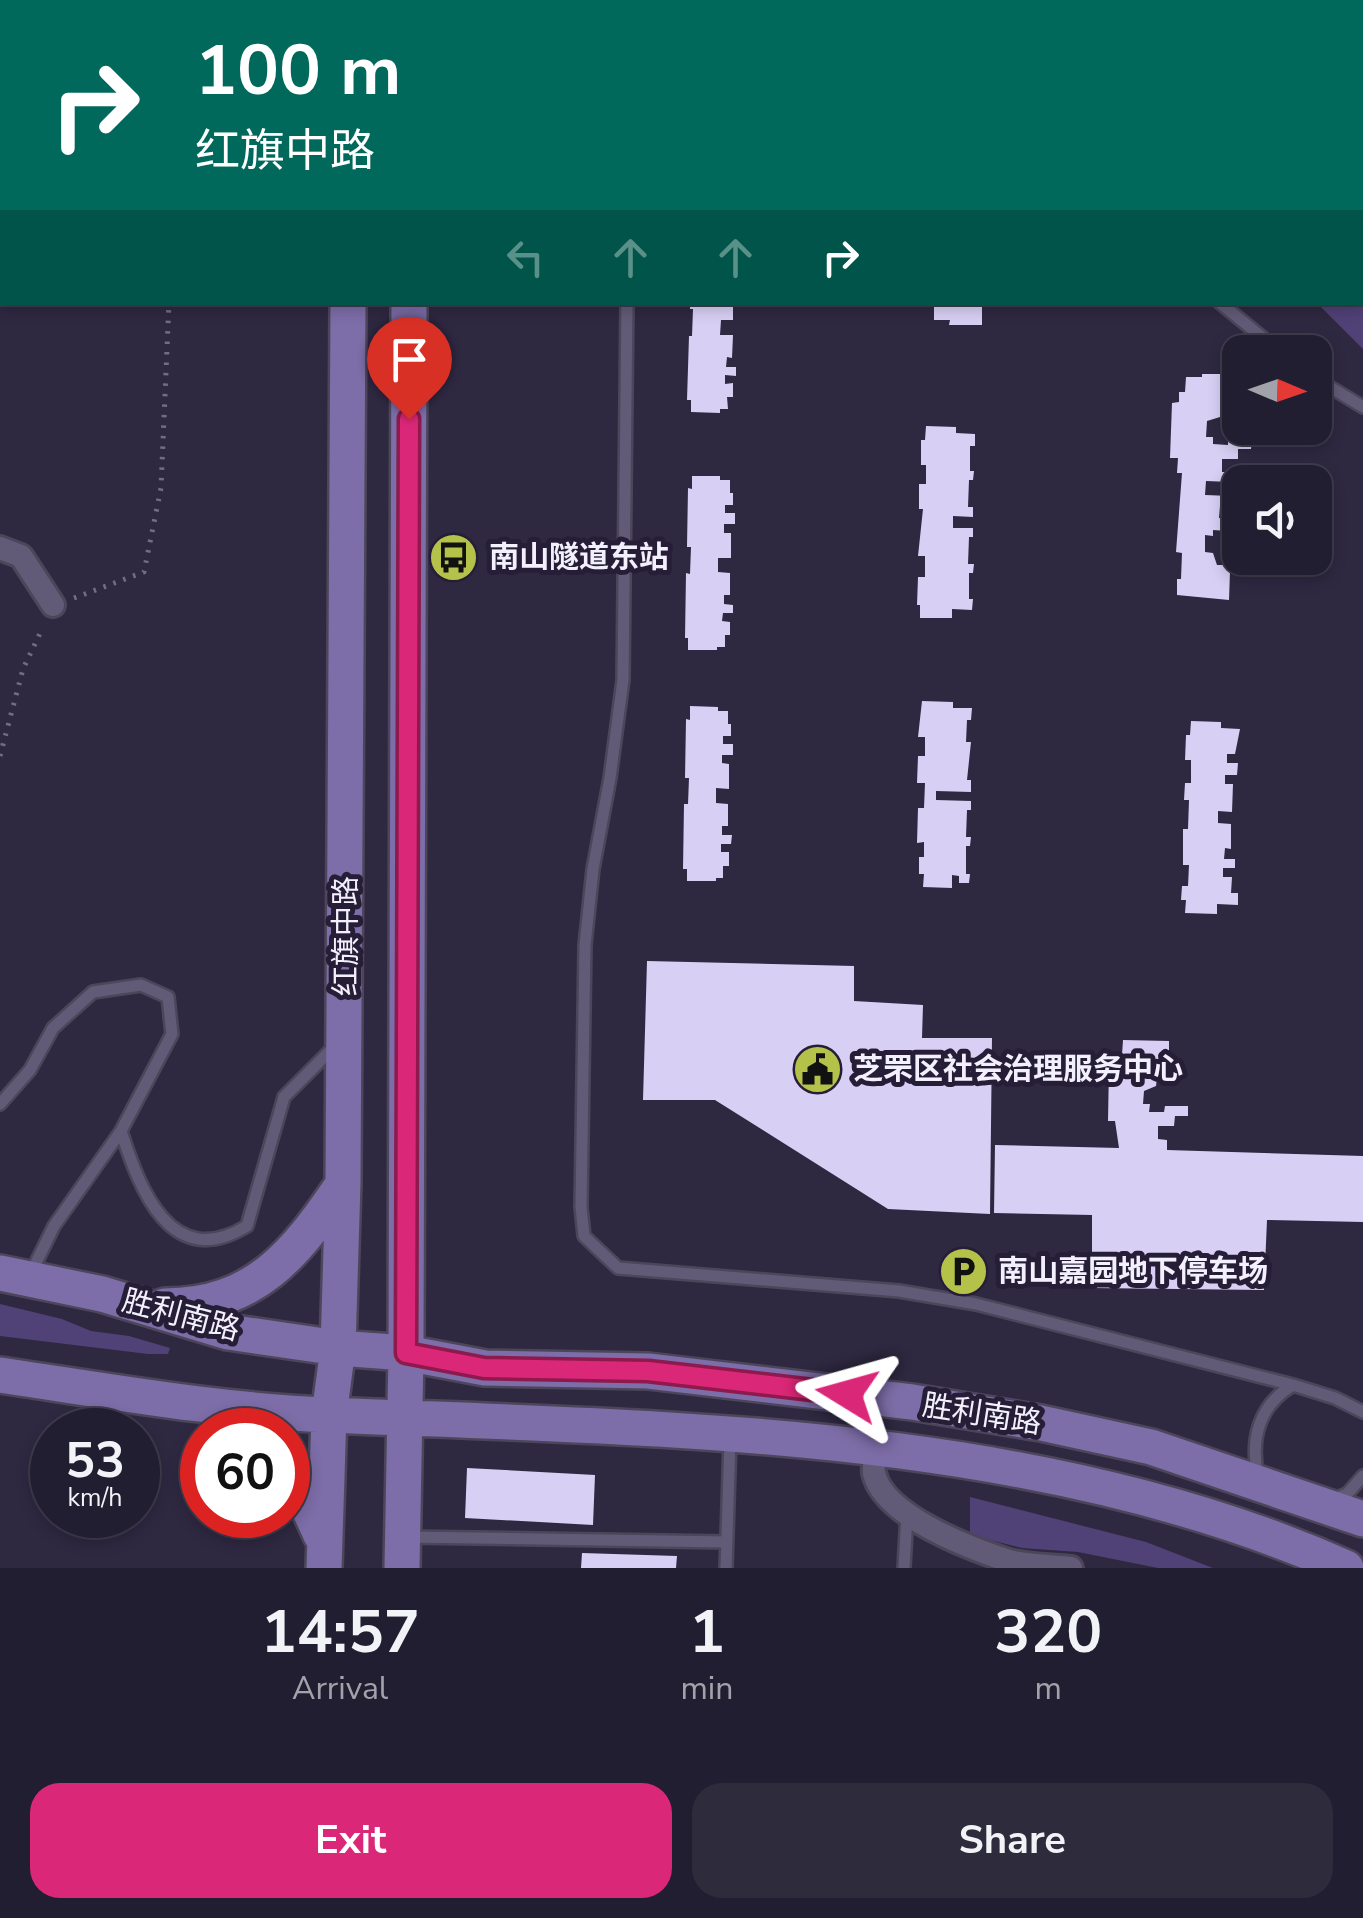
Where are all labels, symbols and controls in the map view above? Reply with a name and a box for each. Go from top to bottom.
text: 100 m [195,23,401,119]
icon: right [30,40,160,170]
text: 红旗中路 [195,121,375,182]
icon: left [498,230,553,285]
icon: ahead [603,230,658,285]
icon: ahead [708,230,763,285]
icon: right [813,230,868,285]
pin [367,317,452,420]
icon: arrive [382,332,437,387]
north arrow [1222,335,1332,445]
map controls [1222,335,1332,575]
button: sound [1222,465,1332,575]
bus stop icon: 南山隧道东站 [428,531,480,583]
place label: 南山隧道东站 [489,537,669,578]
street label: 红旗中路 [326,876,367,996]
public building icon: 芝罘区社会治理服务中心 [792,1043,844,1095]
place label: 芝罘区社会治理服务中心 [853,1049,1183,1090]
parking icon: 南山嘉园地下停车场 [937,1245,989,1297]
place label: 南山嘉园地下停车场 [998,1251,1268,1292]
street label: 胜利南路 [118,1280,244,1351]
position arrow [795,1342,899,1446]
street label: 胜利南路 [919,1385,1044,1444]
speed limit sign: 60 [180,1408,310,1538]
text: 53 [65,1426,125,1495]
text: km/h [67,1481,123,1515]
text: 14:57 [261,1591,420,1673]
text: 1 [689,1591,725,1673]
text: 320 [994,1591,1102,1673]
text: Arrival [292,1667,388,1710]
text: min [680,1667,733,1710]
text: m [1034,1667,1062,1710]
button: Exit [30,1783,672,1898]
button: Share [692,1783,1333,1898]

